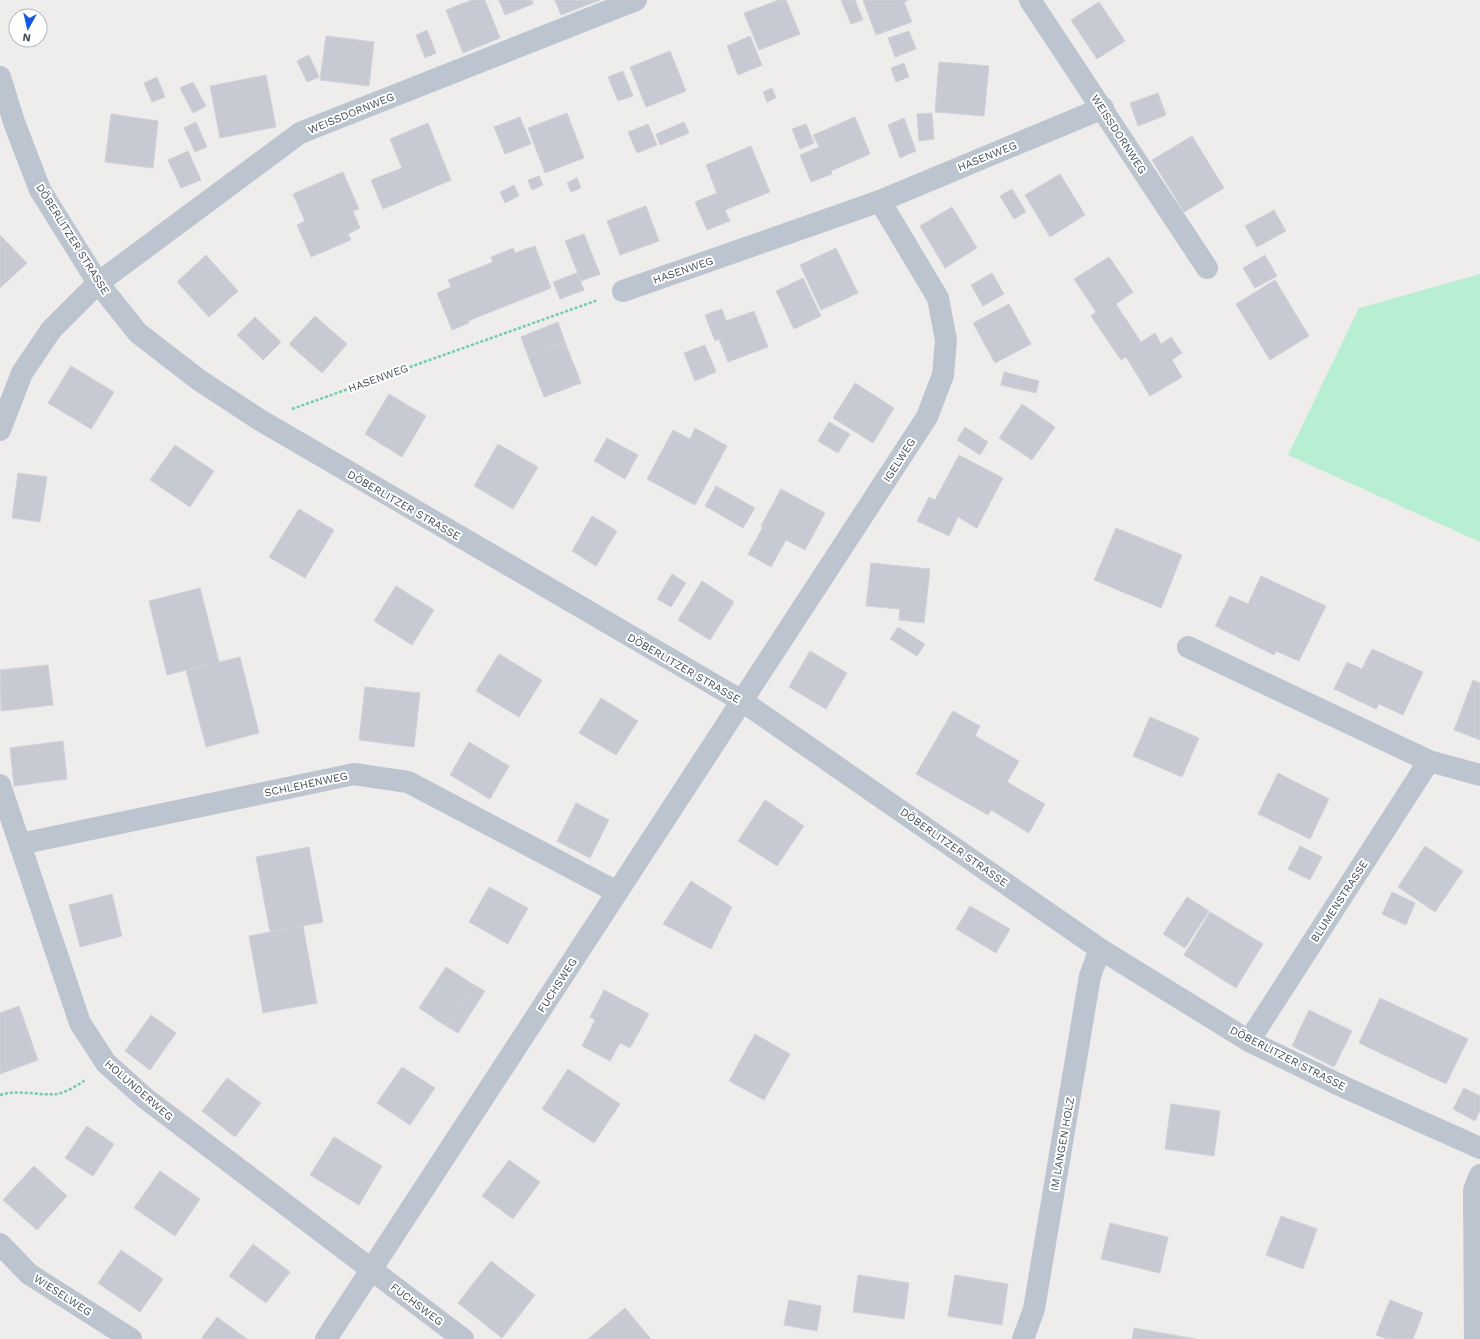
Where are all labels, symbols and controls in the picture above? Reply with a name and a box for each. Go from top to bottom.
north arrow [8,8,48,48]
text: N [22,30,32,44]
street label: WEISSDORNWEG [306,90,396,137]
street label: WEISSDORNWEG [1088,92,1149,176]
street label: HASENWEG [956,139,1019,174]
street label: DÖBERLITZER STRASSE [33,181,113,297]
street label: HASENWEG [651,254,715,287]
street label: HASENWEG [346,362,410,395]
street label: IGELWEG [880,436,918,485]
street label: DÖBERLITZER STRASSE [345,467,463,543]
street label: DÖBERLITZER STRASSE [625,630,743,706]
street label: SCHLEHENWEG [263,769,349,800]
street label: DÖBERLITZER STRASSE [898,805,1010,889]
street label: BLUMENSTRASSE [1308,858,1371,945]
street label: FUCHSWEG [535,956,580,1015]
street label: DÖBERLITZER STRASSE [1228,1023,1348,1093]
street label: HOLUNDERWEG [102,1057,175,1124]
street label: IM LANGEN HOLZ [1048,1096,1077,1192]
street label: WIESELWEG [31,1272,94,1319]
street label: FUCHSWEG [388,1280,446,1328]

